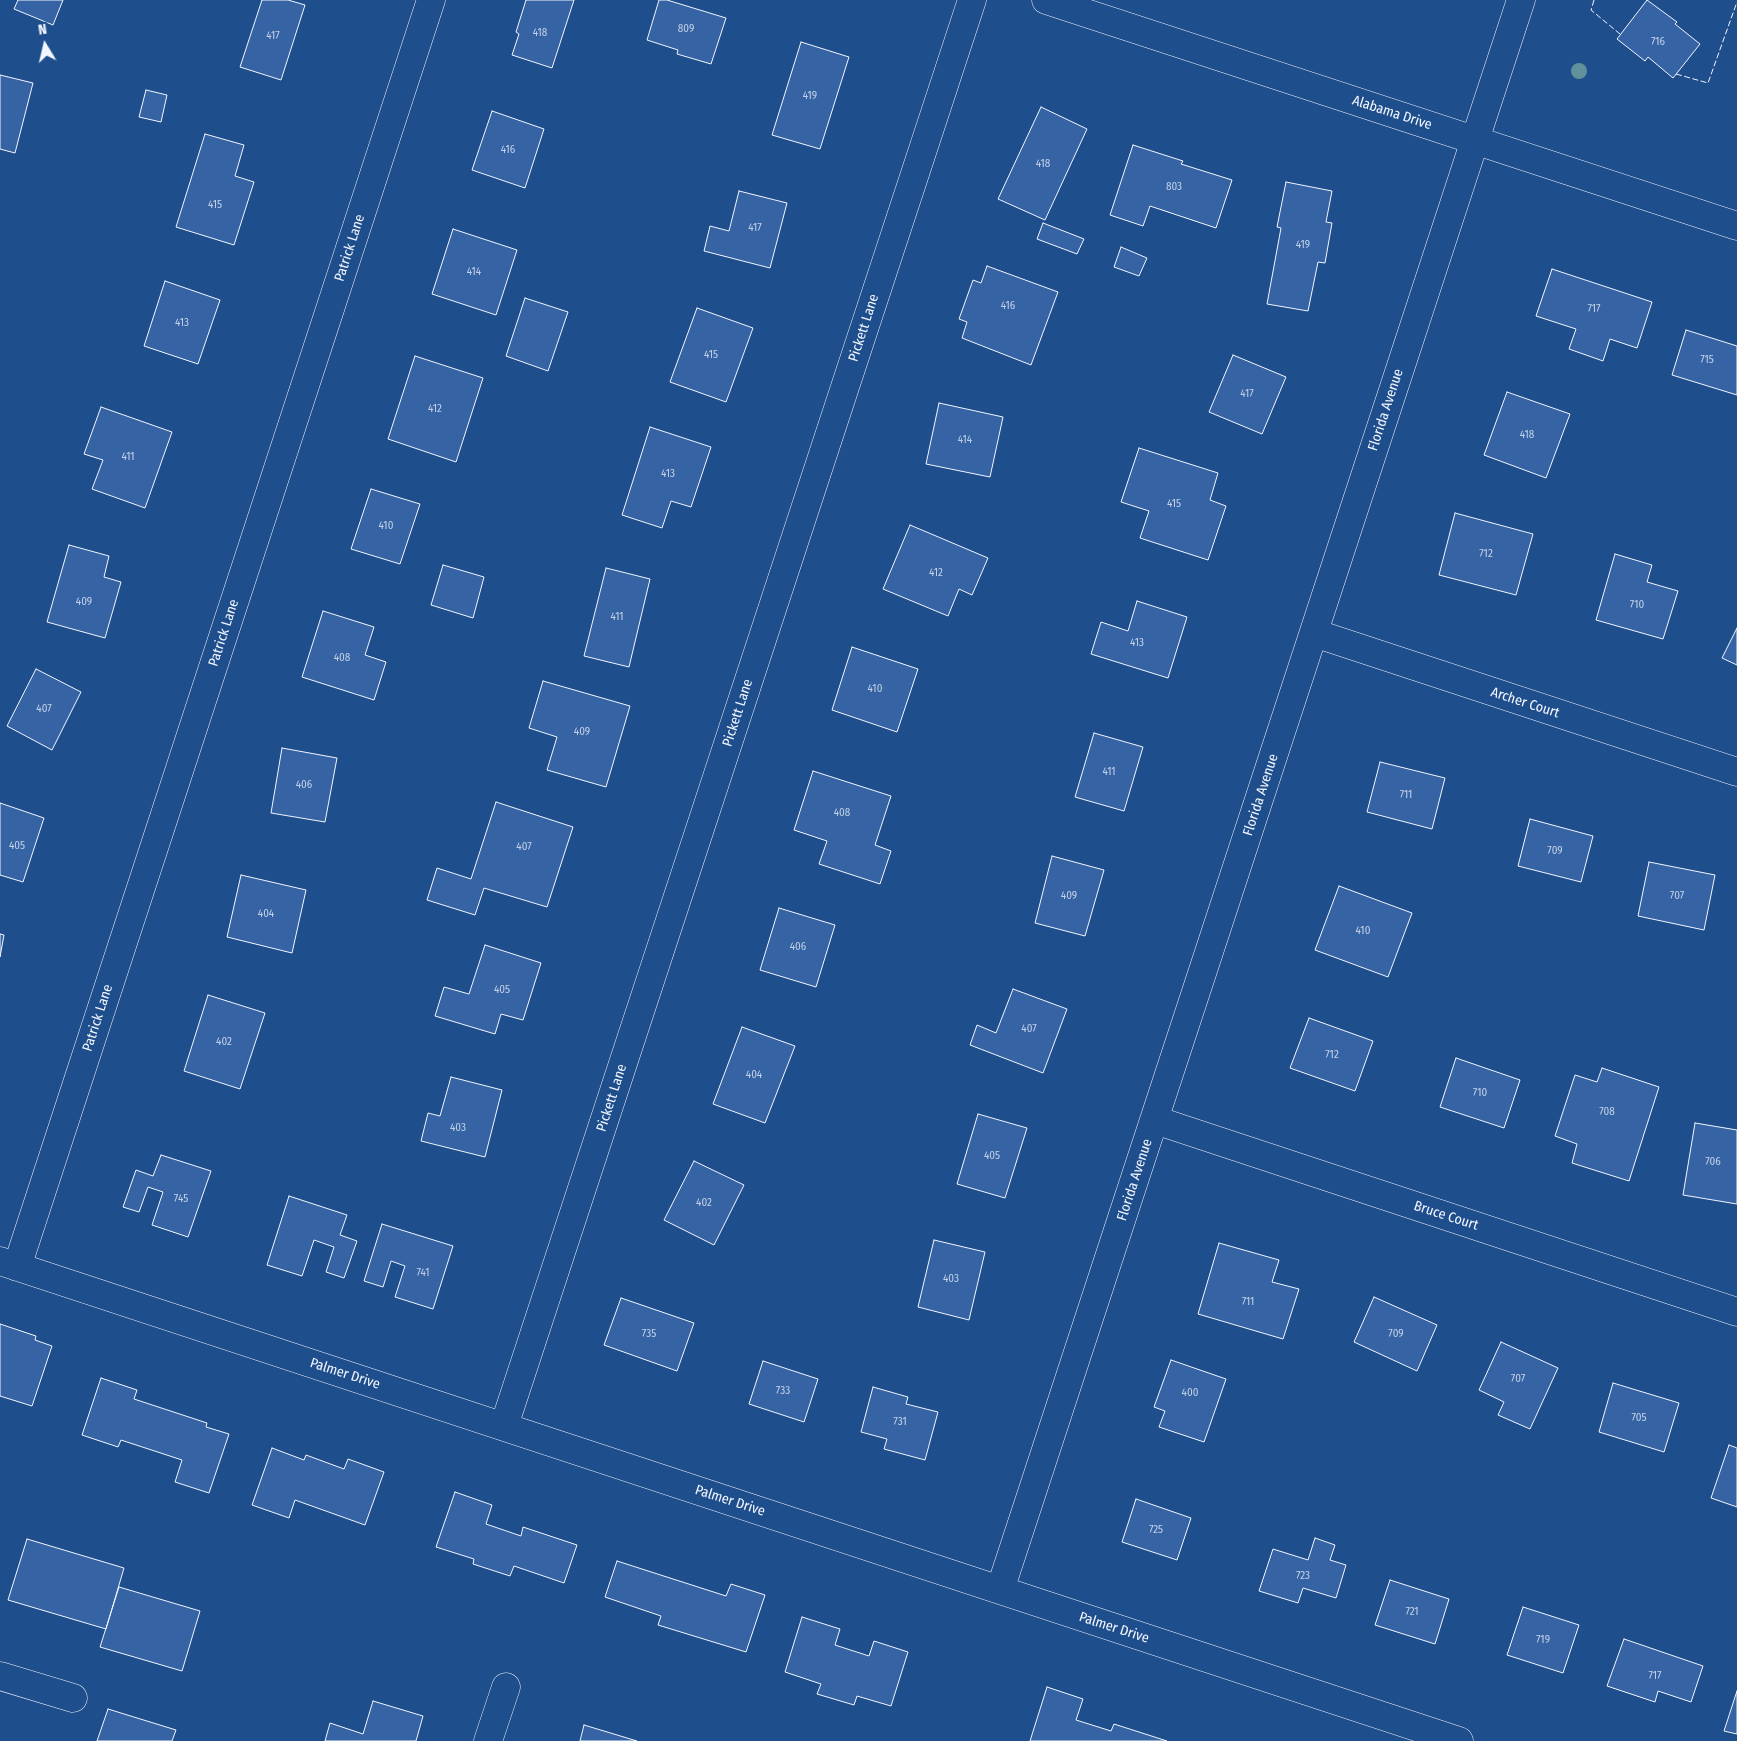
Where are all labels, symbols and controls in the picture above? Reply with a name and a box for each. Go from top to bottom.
north arrow [20,20,70,70]
text: N [37,21,48,39]
house number: 809 [678,22,694,36]
house number: 418 [533,26,547,40]
house number: 417 [266,29,280,43]
house number: 716 [1651,35,1665,49]
house number: 419 [803,89,817,103]
street label: Alabama Drive [1350,92,1434,134]
house number: 416 [501,143,515,157]
house number: 418 [1036,157,1050,171]
house number: 803 [1166,180,1182,194]
house number: 415 [208,198,222,212]
street label: Patrick Lane [331,212,369,284]
house number: 417 [748,221,762,235]
house number: 419 [1296,238,1310,252]
house number: 414 [467,265,481,279]
street label: Pickett Lane [845,292,883,364]
house number: 416 [1001,299,1015,313]
house number: 717 [1587,302,1601,316]
house number: 413 [175,316,189,330]
house number: 415 [704,348,718,362]
house number: 715 [1700,353,1714,367]
street label: Florida Avenue [1365,367,1407,453]
house number: 417 [1240,387,1254,401]
house number: 412 [428,402,442,416]
house number: 418 [1520,428,1534,442]
house number: 414 [958,433,972,447]
house number: 411 [121,450,135,464]
house number: 413 [661,467,675,481]
house number: 415 [1167,497,1181,511]
house number: 410 [379,519,393,533]
house number: 712 [1479,547,1493,561]
house number: 412 [929,566,943,580]
house number: 409 [76,595,92,609]
street label: Patrick Lane [205,597,243,669]
house number: 710 [1630,598,1644,612]
house number: 411 [610,610,624,624]
house number: 413 [1130,636,1144,650]
house number: 408 [334,651,350,665]
street label: Pickett Lane [719,677,757,749]
house number: 410 [868,682,882,696]
street label: Archer Court [1488,684,1562,722]
house number: 407 [36,702,52,716]
house number: 409 [574,725,590,739]
street label: Florida Avenue [1240,752,1282,838]
house number: 411 [1102,765,1116,779]
house number: 406 [296,778,312,792]
house number: 711 [1400,788,1412,802]
house number: 408 [834,806,850,820]
house number: 405 [9,839,25,853]
house number: 407 [516,840,532,854]
house number: 709 [1547,844,1563,858]
house number: 409 [1061,889,1077,903]
house number: 707 [1670,889,1684,903]
house number: 404 [258,907,274,921]
house number: 410 [1356,924,1370,938]
house number: 406 [790,940,806,954]
street label: Patrick Lane [79,982,117,1054]
house number: 405 [494,983,510,997]
house number: 407 [1021,1022,1037,1036]
house number: 402 [216,1035,232,1049]
house number: 712 [1325,1048,1339,1062]
street label: Pickett Lane [593,1062,631,1134]
house number: 404 [746,1068,762,1082]
house number: 710 [1473,1086,1487,1100]
house number: 708 [1599,1105,1615,1119]
house number: 403 [450,1121,466,1135]
street label: Florida Avenue [1114,1137,1156,1223]
house number: 405 [984,1149,1000,1163]
house number: 706 [1705,1155,1721,1169]
house number: 745 [174,1192,188,1206]
house number: 402 [696,1196,712,1210]
street label: Bruce Court [1412,1198,1480,1234]
house number: 741 [416,1266,430,1280]
house number: 403 [943,1272,959,1286]
house number: 711 [1242,1295,1254,1309]
house number: 735 [642,1327,656,1341]
house number: 709 [1388,1327,1404,1341]
street label: Palmer Drive [308,1355,382,1393]
house number: 707 [1511,1372,1525,1386]
house number: 733 [776,1384,790,1398]
house number: 400 [1182,1386,1198,1400]
house number: 705 [1631,1411,1647,1425]
house number: 731 [893,1415,907,1429]
street label: Palmer Drive [693,1482,767,1520]
house number: 725 [1149,1523,1163,1537]
house number: 723 [1296,1569,1310,1583]
house number: 721 [1405,1605,1419,1619]
street label: Palmer Drive [1077,1609,1151,1647]
house number: 719 [1536,1633,1550,1647]
house number: 717 [1648,1669,1662,1683]

